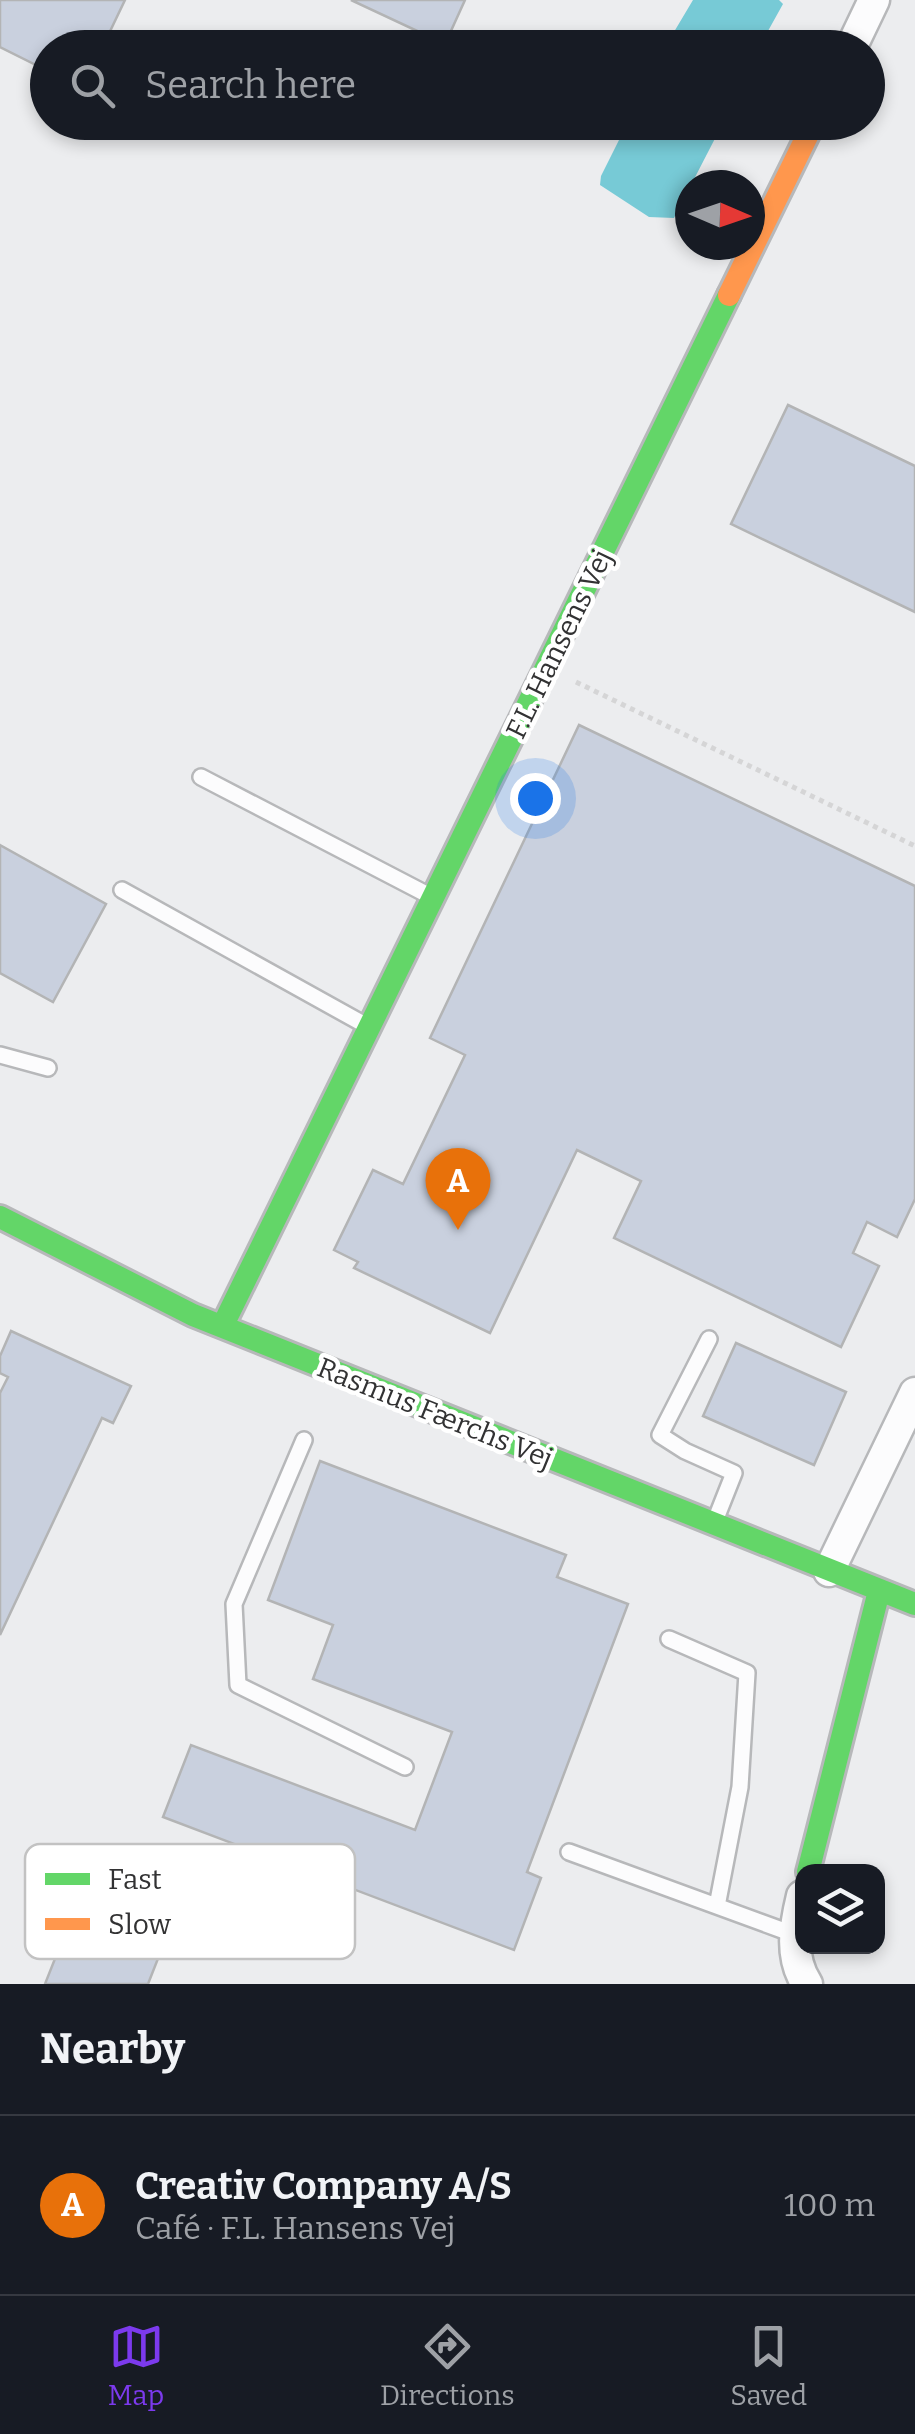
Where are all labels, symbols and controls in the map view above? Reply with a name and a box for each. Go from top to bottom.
search box [30,30,885,140]
icon: search [65,58,120,113]
text: Search here [145,62,356,108]
north arrow [675,170,765,260]
street label: F.L. Hansens Vej [499,544,619,744]
your location [510,773,561,824]
pin: A [426,1148,490,1230]
street label: Rasmus Færchs Vej [313,1351,557,1475]
legend [25,1844,355,1959]
text: Fast [108,1863,162,1896]
map controls [795,1864,885,1954]
button: layers [795,1864,885,1954]
text: Slow [108,1908,171,1941]
text: Nearby [40,2024,185,2074]
text: Creativ Company A/S [135,2163,512,2209]
text: A [61,2186,84,2224]
text: 100 m [784,2186,875,2224]
text: Café · F.L. Hansens Vej [135,2209,456,2247]
tab: Map [108,2319,164,2412]
tab: Directions [380,2319,515,2412]
tab: Saved [730,2319,807,2412]

